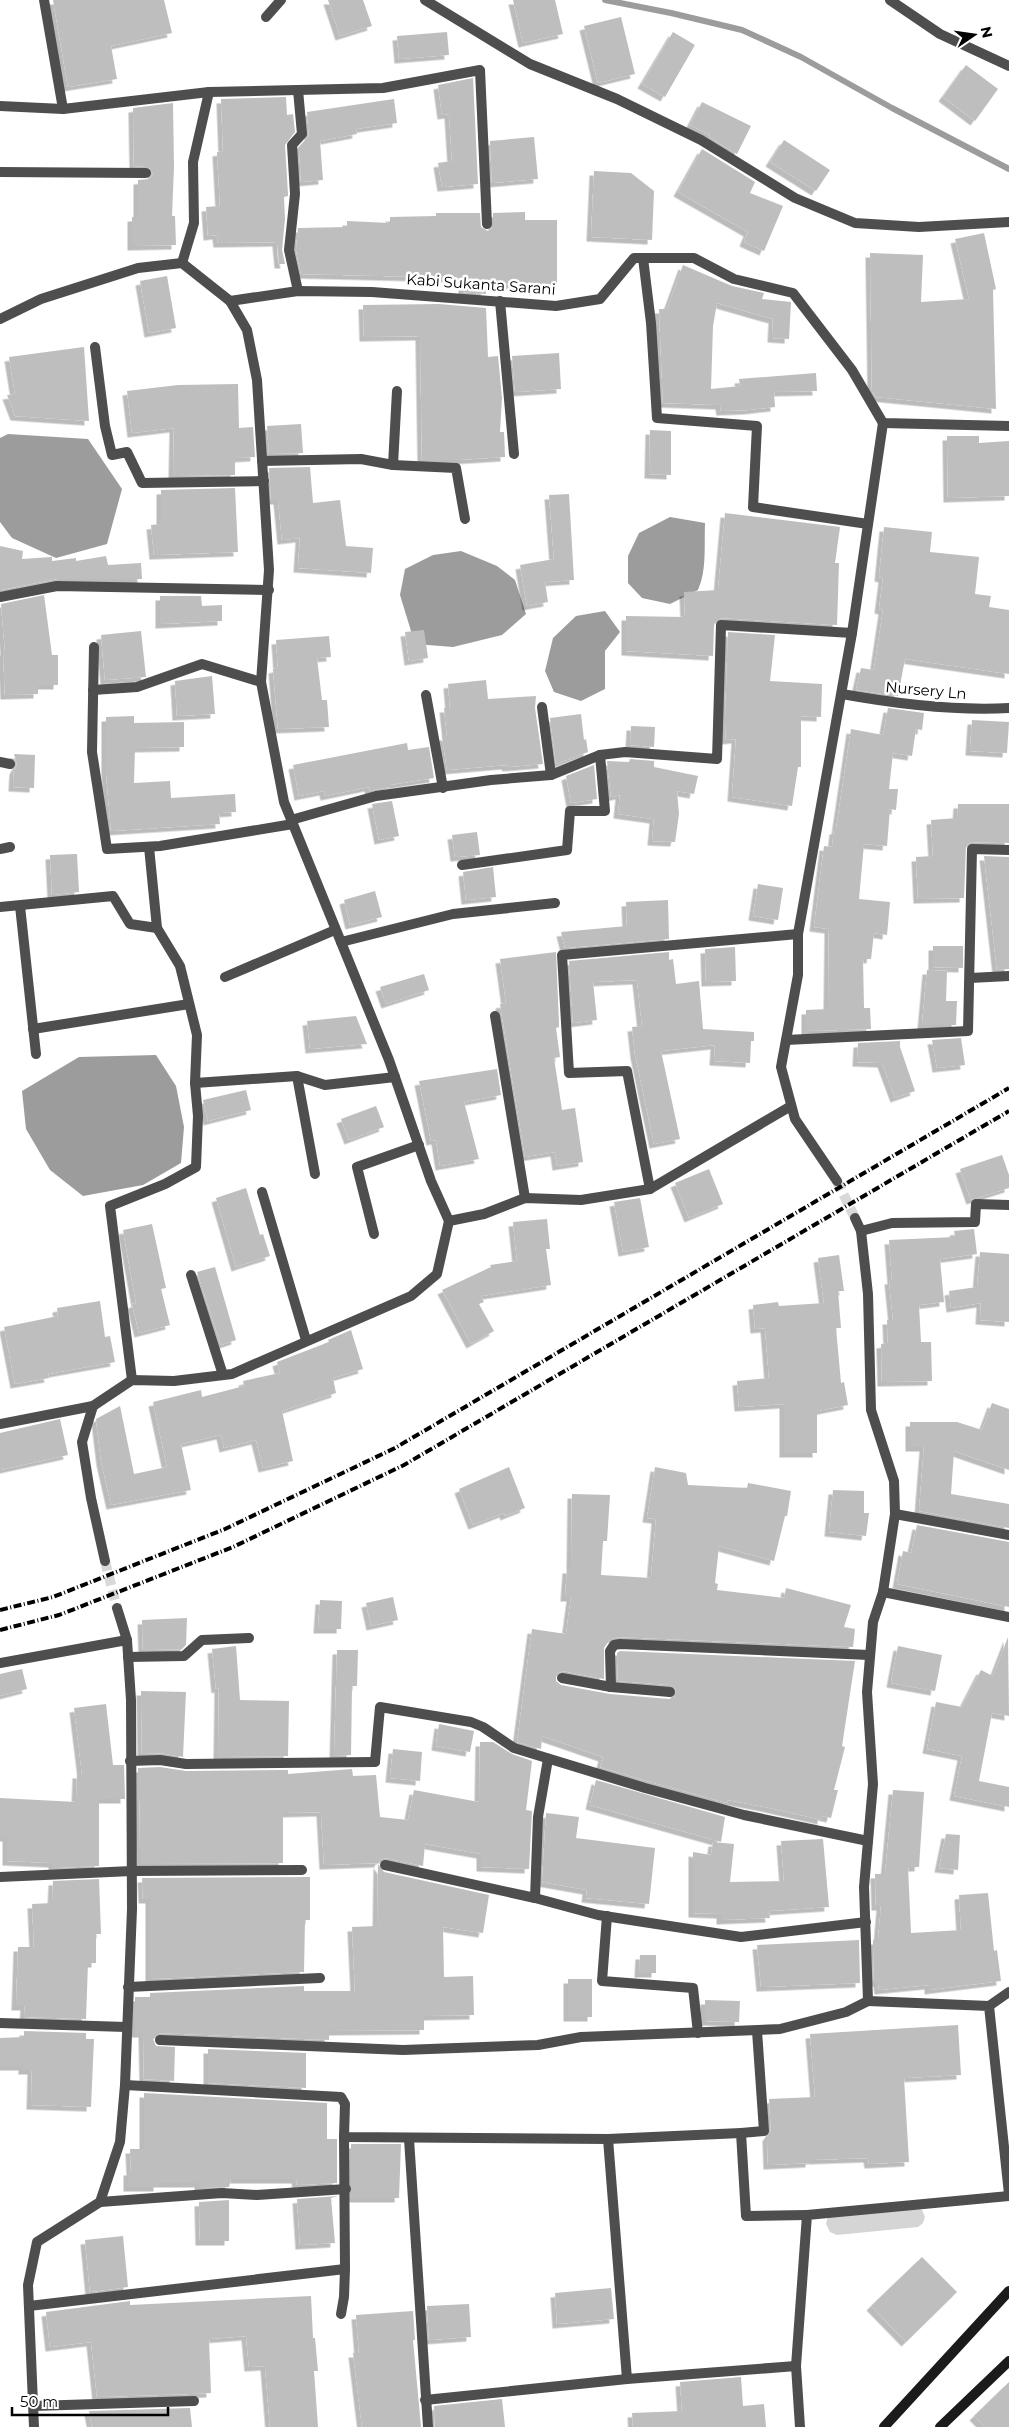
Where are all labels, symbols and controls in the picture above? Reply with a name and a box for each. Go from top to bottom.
north arrow [949,10,999,60]
text: N [977,25,997,40]
street label: Kabi Sukanta Sarani [406,269,556,299]
street label: Nursery Ln [885,677,967,703]
scale bar [12,2384,169,2416]
text: 50 m [20,2392,58,2411]

